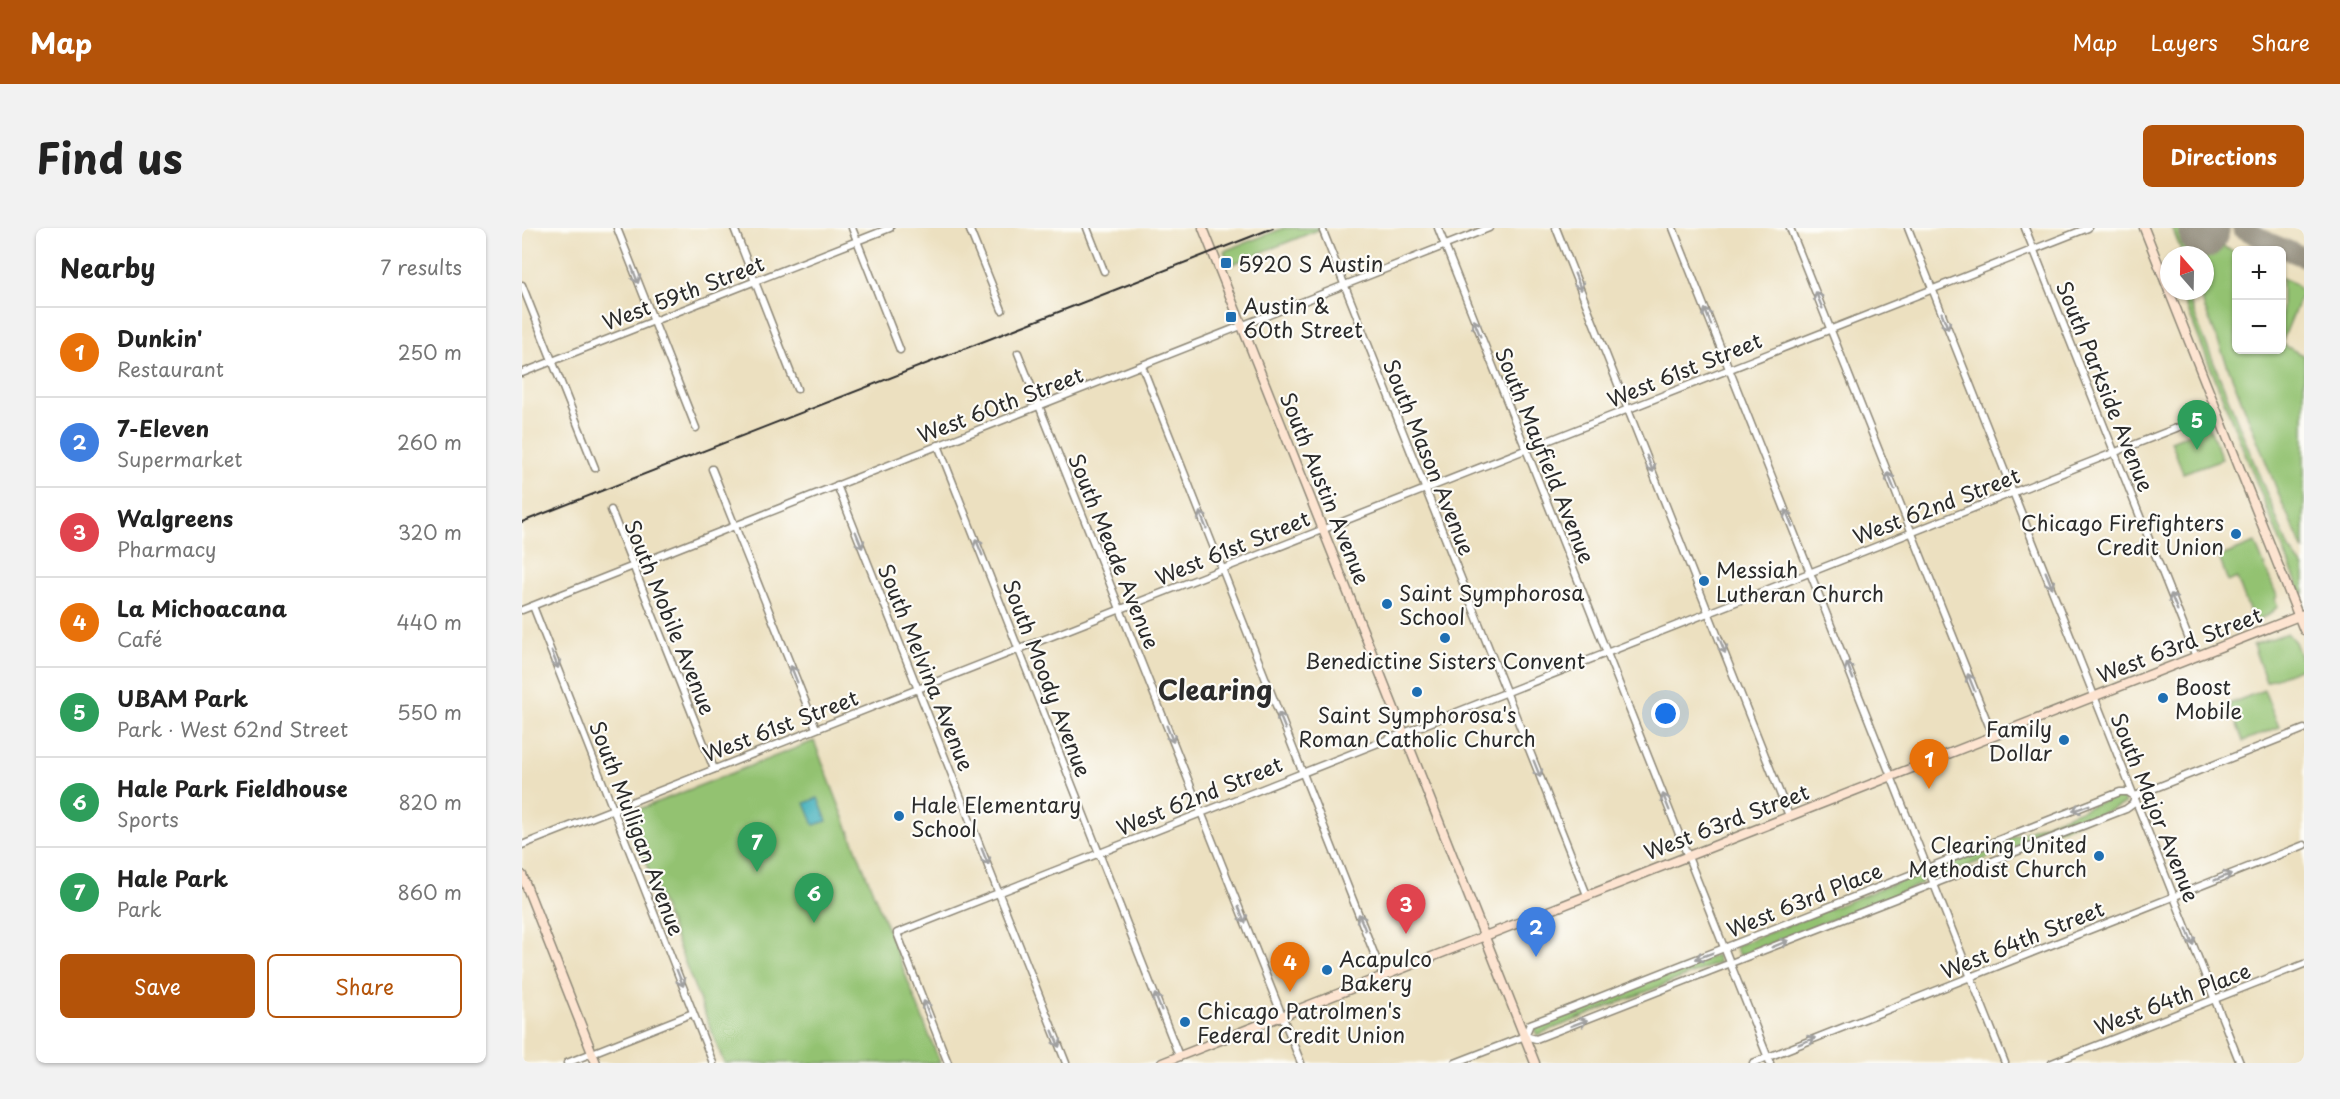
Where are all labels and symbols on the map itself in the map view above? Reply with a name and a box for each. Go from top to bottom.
street label: West 59th Street [597,246,769,338]
north arrow [2160,246,2214,300]
place label: 5920 S Austin [1238,247,1383,279]
marker: 5920 S Austin [1219,256,1233,270]
one-way arrow [630,265,641,283]
one-way arrow [1573,273,1584,291]
street label: South Parkside Avenue [2049,276,2163,496]
place label: Austin & 60th Street [1243,289,1363,345]
one-way arrow [1813,291,1824,310]
one-way arrow [1702,308,1713,327]
marker: Austin & 60th Street [1224,310,1238,324]
one-way arrow [1940,312,1951,330]
one-way arrow [1471,319,1482,337]
street label: West 61st Street [1602,323,1766,415]
street label: South Mayfield Avenue [1488,342,1604,568]
street label: South Mason Avenue [1376,354,1484,560]
street label: West 60th Street [912,358,1088,450]
street label: South Austin Avenue [1273,387,1379,589]
pin: 5 [2178,400,2216,450]
street label: South Meade Avenue [1061,448,1169,654]
one-way arrow [1645,454,1656,472]
street label: West 62nd Street [1848,458,2024,552]
one-way arrow [1885,473,1896,491]
street label: West 61st Street [1150,501,1314,593]
place label: Chicago Firefighters Credit Union [2021,506,2224,562]
one-way arrow [1783,509,1794,527]
one-way arrow [1197,511,1208,530]
street label: South Mobile Avenue [617,515,725,719]
marker: Chicago Firefighters Credit Union [2229,527,2243,541]
one-way arrow [854,530,865,548]
one-way arrow [972,538,983,557]
place label: Messiah Lutheran Church [1716,553,1884,609]
street label: South Melvina Avenue [871,559,983,775]
one-way arrow [2044,571,2055,589]
marker: Messiah Lutheran Church [1697,574,1711,588]
street label: South Moody Avenue [996,575,1100,781]
place label: Saint Symphorosa School [1399,576,1584,632]
one-way arrow [2168,594,2179,612]
marker: Saint Symphorosa School [1380,597,1394,611]
street label: West 63rd Street [2092,598,2266,690]
marker: Benedictine Sisters Convent [1438,631,1452,645]
one-way arrow [1717,635,1728,654]
place label: Benedictine Sisters Convent [1305,644,1585,676]
one-way arrow [550,650,561,669]
one-way arrow [1843,663,1854,681]
one-way arrow [788,665,799,684]
district label: Clearing [1158,668,1272,709]
place label: Boost Mobile [2175,670,2242,726]
one-way arrow [1965,673,1976,692]
street label: West 61st Street [698,681,862,769]
marker: Saint Symphorosa's Roman Catholic Church [1410,685,1424,699]
marker: Boost Mobile [2156,691,2170,705]
place label: Saint Symphorosa's Roman Catholic Church [1298,698,1536,754]
your location [1651,699,1680,728]
street label: South Major Avenue [2103,708,2209,906]
one-way arrow [1276,712,1287,731]
place label: Family Dollar [1986,712,2053,768]
street label: South Mulligan Avenue [582,716,694,940]
one-way arrow [1165,724,1176,742]
marker: Family Dollar [2057,733,2071,747]
pin: 1 [1910,740,1948,789]
street label: West 62nd Street [1111,747,1287,843]
one-way arrow [1532,759,1543,778]
street label: West 63rd Street [1639,775,1813,867]
place label: Hale Elementary School [911,788,1081,844]
one-way arrow [1660,793,1671,811]
one-way arrow [2072,803,2090,814]
marker: Hale Elementary School [892,809,906,823]
pin: 7 [738,822,776,872]
place label: Clearing United Methodist Church [1908,828,2087,884]
one-way arrow [980,848,991,866]
marker: Clearing United Methodist Church [2092,849,2106,863]
street label: West 63rd Place [1721,853,1887,945]
one-way arrow [2213,871,2231,882]
pin: 6 [794,874,834,923]
pin: 3 [1386,884,1426,934]
street label: West 64th Street [1936,892,2108,986]
one-way arrow [1237,905,1248,924]
pin: 2 [1516,908,1556,957]
one-way arrow [1356,913,1367,931]
one-way arrow [2185,928,2196,946]
one-way arrow [1771,938,1789,949]
pin: 4 [1270,942,1310,992]
place label: Acapulco Bakery [1339,942,1432,998]
one-way arrow [1695,951,1713,962]
street label: West 64th Place [2089,953,2255,1043]
marker: Acapulco Bakery [1320,963,1334,977]
one-way arrow [675,969,686,987]
one-way arrow [1152,993,1163,1012]
place label: Chicago Patrolmen's Federal Credit Union [1197,994,1405,1050]
one-way arrow [920,1000,931,1018]
marker: Chicago Patrolmen's Federal Credit Union [1178,1015,1192,1029]
one-way arrow [1570,1017,1588,1028]
one-way arrow [1051,1029,1062,1048]
one-way arrow [1797,1035,1816,1046]

